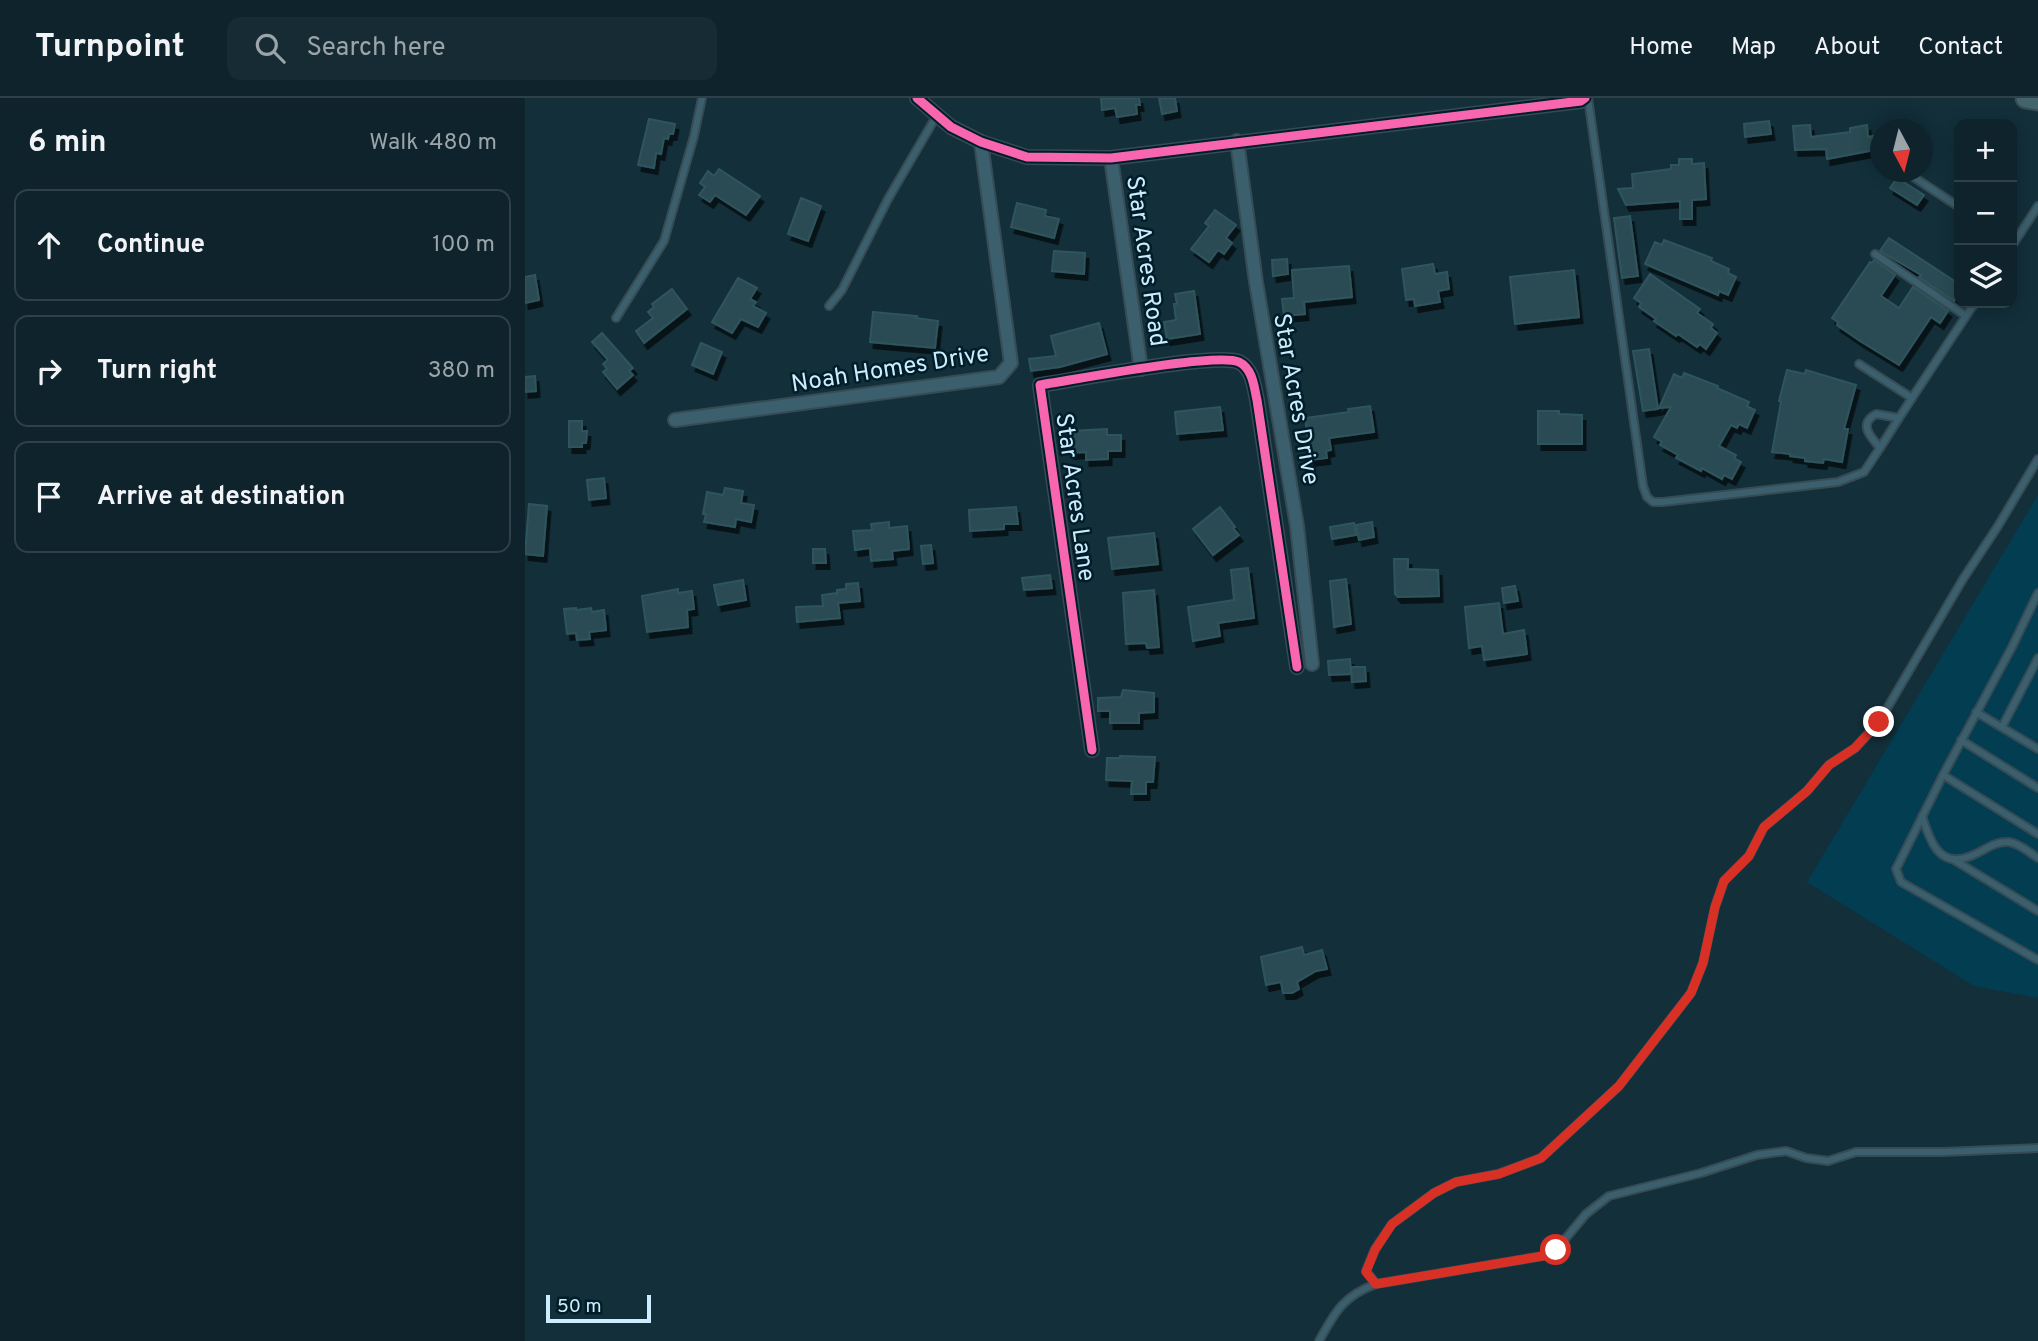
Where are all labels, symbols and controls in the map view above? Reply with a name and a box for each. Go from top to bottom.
search box [227,17,717,80]
text: Turnpoint [35,27,185,69]
icon: search [251,29,289,67]
text: Search here [307,32,446,65]
text: Home [1629,33,1693,63]
text: Map [1731,33,1776,63]
text: About [1814,33,1880,63]
text: Contact [1918,33,2003,63]
north arrow [1870,119,1933,182]
map controls [1954,119,2017,308]
button: + [1954,119,2017,182]
text: 6 min [28,125,106,162]
text: Walk · 480 m [369,129,497,158]
street label: Star Acres Road [1118,174,1172,348]
button: − [1954,182,2017,245]
icon: ahead [30,226,68,264]
text: Continue [97,229,205,262]
text: 100 m [432,231,495,260]
button: layers [1954,245,2017,308]
street label: Star Acres Drive [1265,311,1325,487]
street label: Noah Homes Drive [789,340,991,400]
icon: right [30,352,68,390]
text: Turn right [97,355,217,388]
text: 380 m [428,357,495,386]
street label: Star Acres Lane [1047,411,1101,583]
icon: arrive [30,478,68,516]
text: Arrive at destination [97,481,345,514]
route end [1863,706,1894,737]
route start [1540,1234,1571,1265]
scale bar [546,1292,651,1324]
text: 50 m [557,1295,602,1319]

